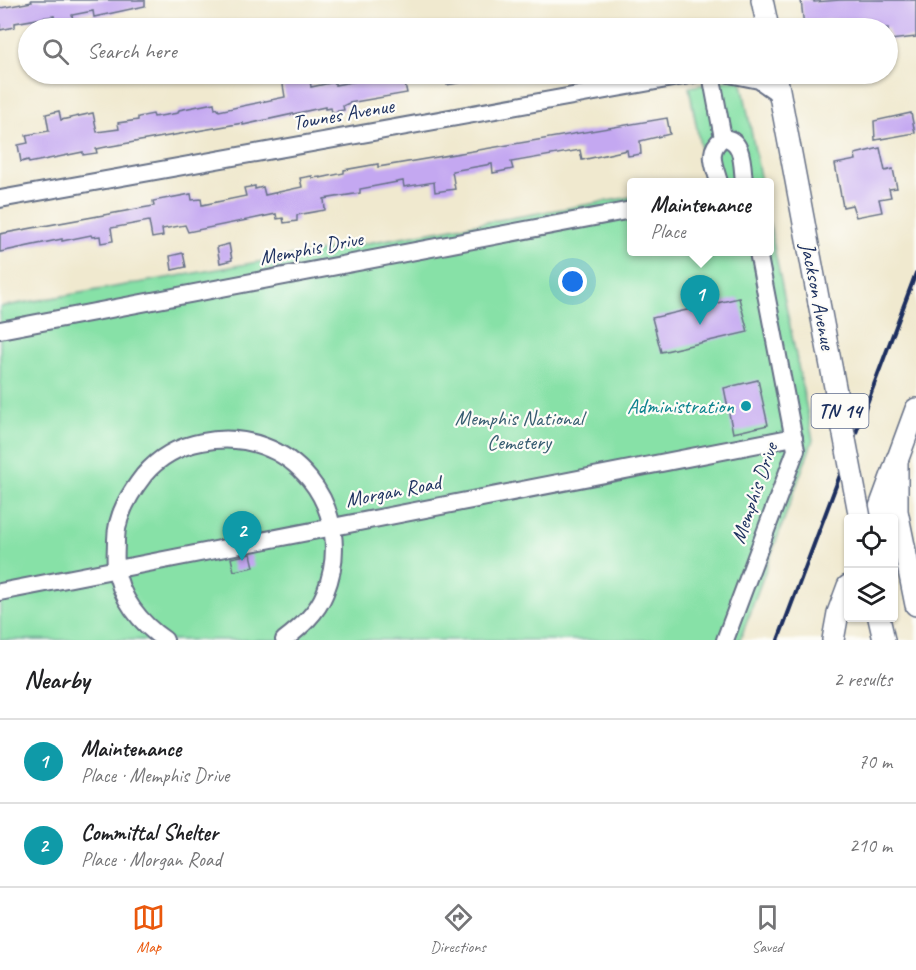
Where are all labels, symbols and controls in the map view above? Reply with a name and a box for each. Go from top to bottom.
search box [18,18,898,84]
icon: search [39,35,72,68]
text: Search here [87,37,177,65]
street label: Townes Avenue [290,92,397,136]
popup [627,178,774,256]
text: Maintenance [650,191,751,219]
text: Place [650,219,686,244]
street label: Memphis Drive [257,225,367,271]
street label: Jackson Avenue [795,240,841,353]
your location [558,267,587,296]
pin: 1 [680,276,720,325]
place label: Administration [627,393,735,419]
road number: TN 14 [812,394,868,428]
marker: Administration [739,399,753,413]
park label: Memphis National Cemetery [455,405,587,455]
street label: Memphis Drive [725,437,784,547]
street label: Morgan Road [343,468,446,513]
pin: 2 [222,512,262,561]
map controls [844,514,898,622]
button: locate [844,514,898,568]
button: layers [844,568,898,622]
text: Nearby [24,663,89,696]
text: 2 results [833,667,892,692]
text: Maintenance [81,735,181,763]
text: 1 [39,749,48,774]
text: 70 m [858,749,892,774]
text: Place · Memphis Drive [81,763,229,788]
text: Committal Shelter [81,819,218,847]
text: 2 [39,833,48,858]
text: 210 m [849,833,892,858]
text: Place · Morgan Road [81,847,221,872]
tab: Map [132,901,165,957]
tab: Directions [430,901,486,957]
tab: Saved [751,901,784,957]

